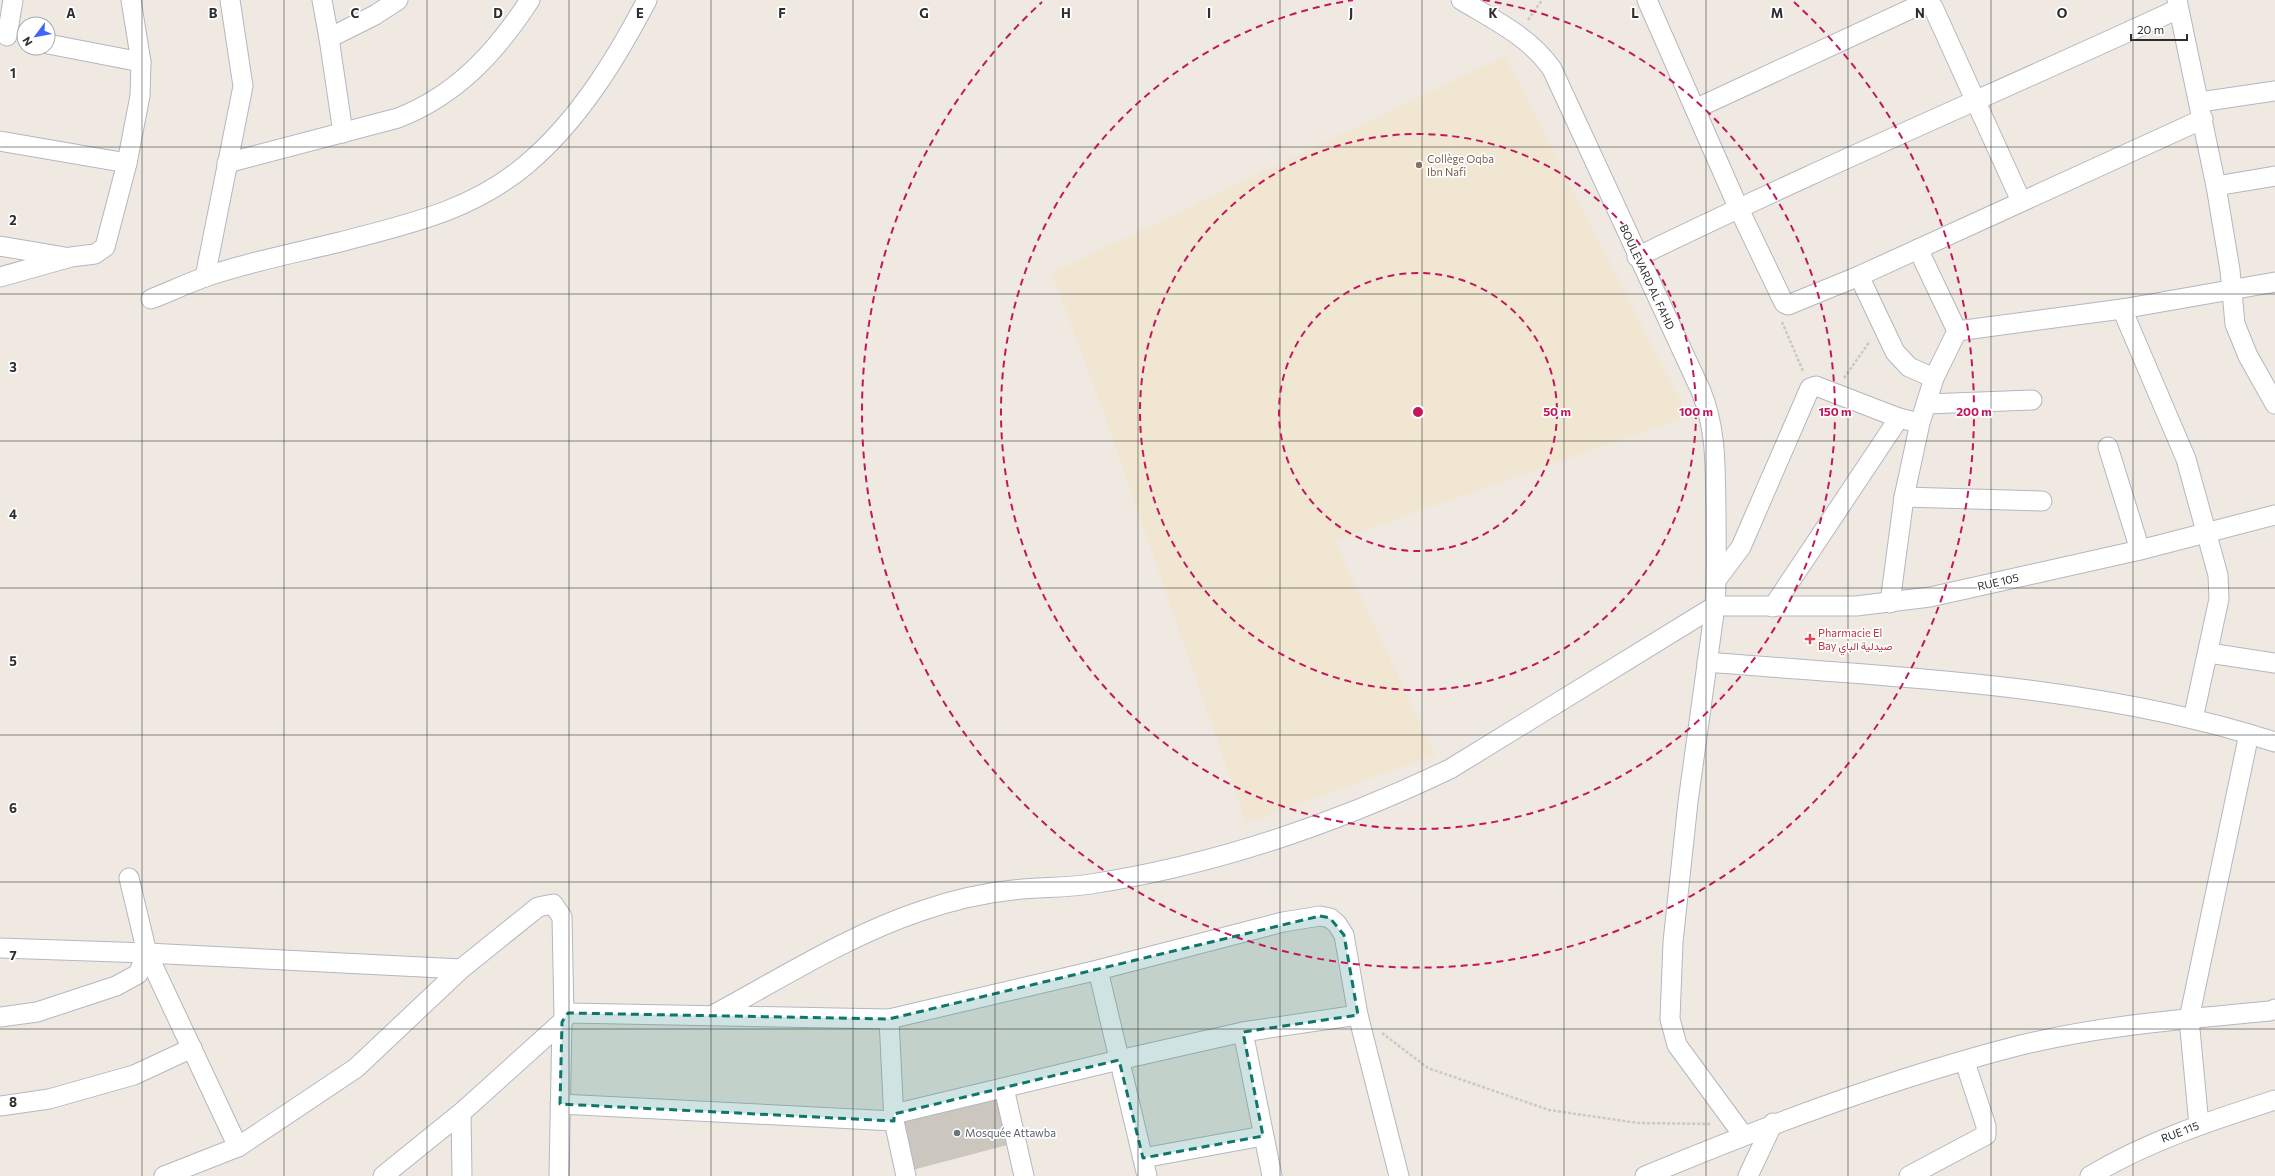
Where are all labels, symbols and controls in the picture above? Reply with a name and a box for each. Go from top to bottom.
text: A [66,5,76,21]
text: B [209,5,218,21]
text: C [351,5,360,21]
text: D [493,5,503,21]
text: E [636,5,644,21]
text: F [778,5,786,21]
text: G [919,5,929,21]
text: H [1061,5,1071,21]
text: I [1207,5,1211,21]
text: J [1349,5,1353,21]
text: K [1488,5,1498,21]
text: L [1631,5,1639,21]
text: M [1771,5,1783,21]
text: N [1915,5,1925,21]
text: O [2057,5,2068,21]
north arrow [16,16,56,56]
scale bar [2131,16,2187,42]
text: 20 m [2137,22,2164,36]
text: N [19,35,35,49]
text: 1 [10,65,16,81]
place label: Collège Oqba Ibn Nafi [1427,152,1494,178]
marker: Collège Oqba Ibn Nafi [1414,160,1424,170]
text: 2 [9,212,17,228]
street label: BOULEVARD AL FAHD [1617,222,1678,331]
text: 3 [9,359,17,375]
text: 50 m [1543,404,1571,418]
text: 100 m [1679,404,1713,418]
text: 150 m [1818,404,1852,418]
text: 200 m [1956,404,1992,418]
centre of rings [1411,405,1425,419]
text: 4 [9,506,17,522]
street label: RUE 105 [1976,570,2020,593]
place label: Pharmacie El Bay صيدلية الباي [1818,626,1893,656]
marker: Pharmacie El Bay صيدلية الباي [1805,634,1815,644]
text: 5 [9,653,17,669]
text: 6 [9,800,17,816]
text: 7 [9,947,17,963]
text: 8 [9,1094,17,1110]
street label: RUE 115 [2159,1118,2201,1145]
place label: Mosquée Attawba [965,1126,1056,1139]
marker: Mosquée Attawba [952,1128,962,1138]

